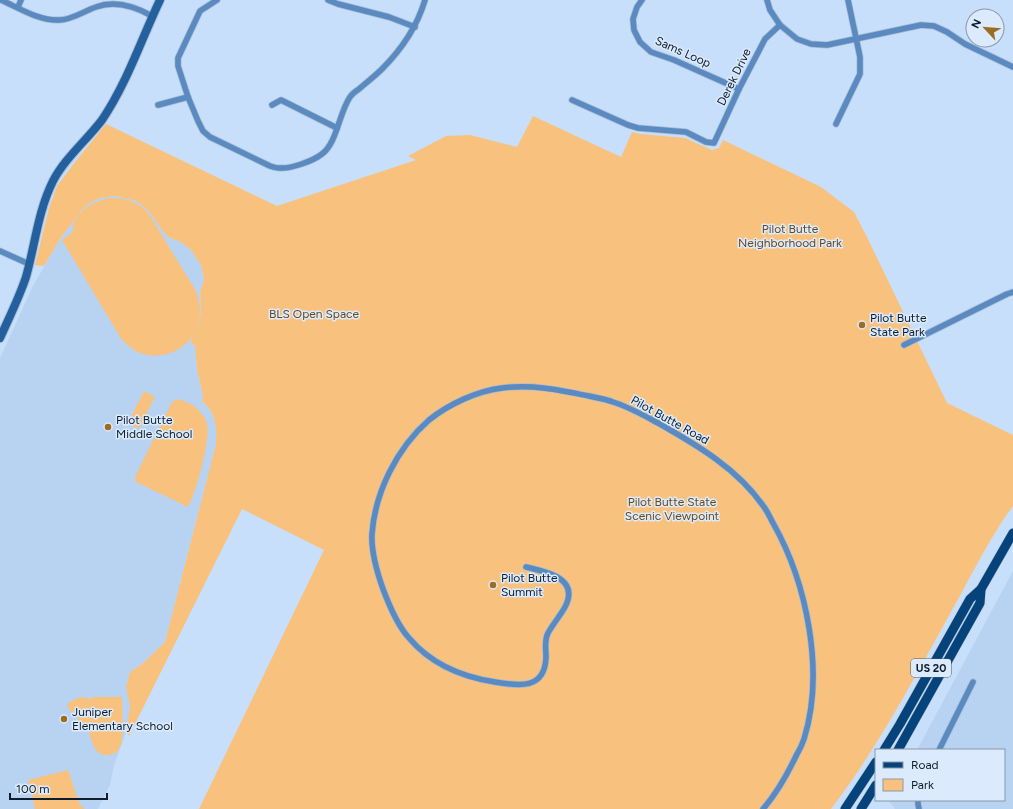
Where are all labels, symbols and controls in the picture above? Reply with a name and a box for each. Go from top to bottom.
north arrow [965,8,1005,48]
text: N [969,17,984,31]
street label: Sams Loop [653,34,713,70]
street label: Derek Drive [714,46,754,108]
park label: Pilot Butte Neighborhood Park [738,222,842,250]
park label: BLS Open Space [269,307,360,321]
place label: Pilot Butte State Park [870,311,927,339]
marker: Pilot Butte State Park [857,320,867,330]
street label: Pilot Butte Road [629,393,711,447]
place label: Pilot Butte Middle School [116,413,192,441]
marker: Pilot Butte Middle School [103,422,113,432]
park label: Pilot Butte State Scenic Viewpoint [625,495,720,523]
place label: Pilot Butte Summit [501,571,558,599]
marker: Pilot Butte Summit [488,580,498,590]
road number: US 20 [911,659,951,677]
place label: Juniper Elementary School [72,705,173,733]
marker: Juniper Elementary School [59,714,69,724]
legend [875,749,1005,801]
text: Road [911,758,939,772]
scale bar [10,775,107,801]
text: Park [911,778,934,792]
text: 100 m [16,782,50,796]

